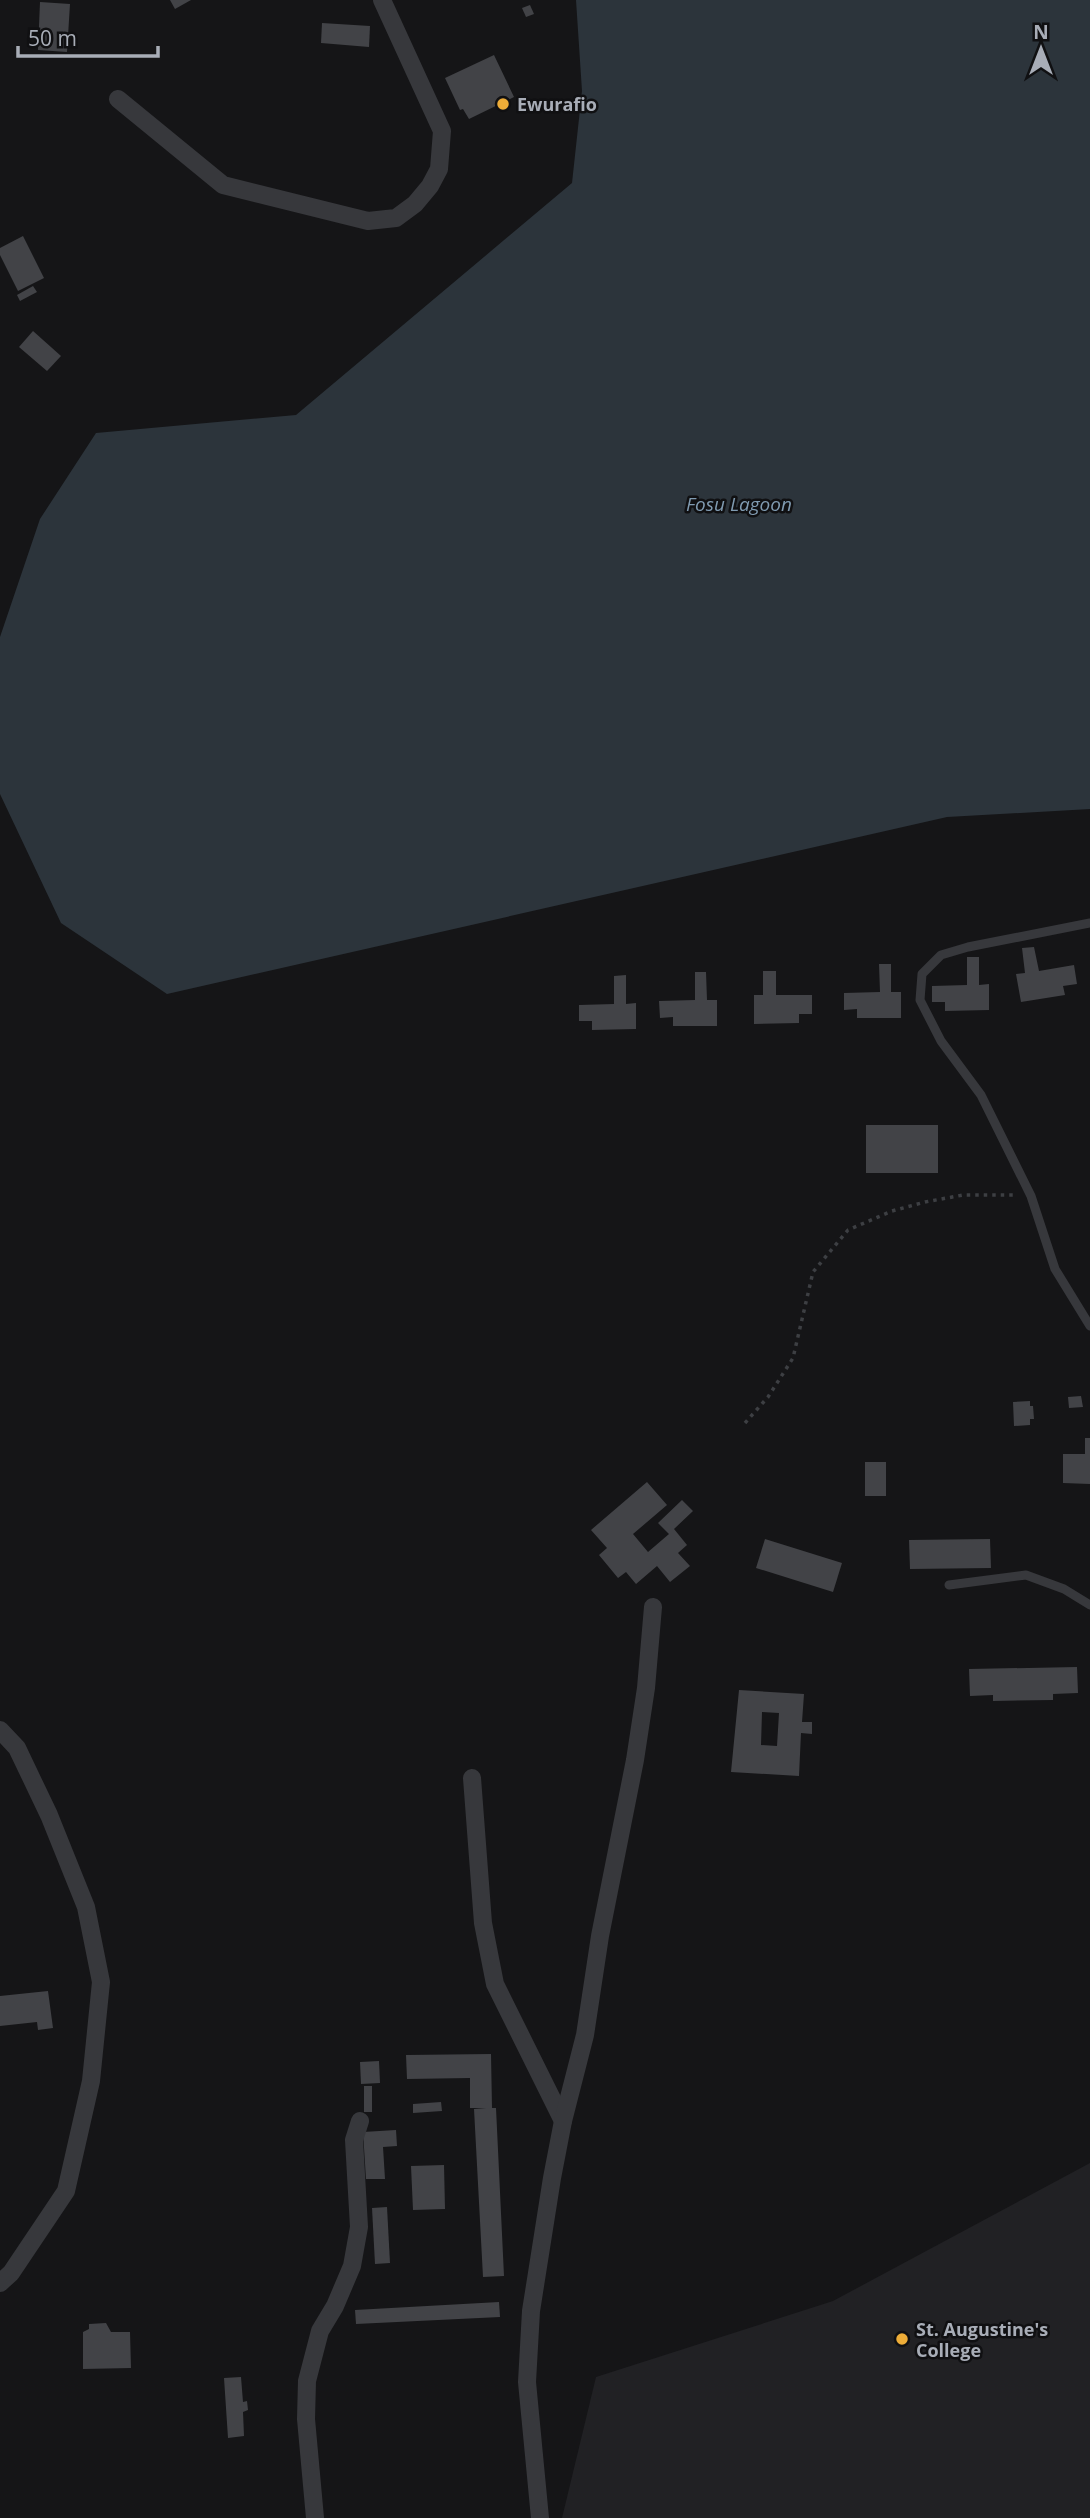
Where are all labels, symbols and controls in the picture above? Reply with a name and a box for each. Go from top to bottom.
scale bar [18,14,158,58]
north arrow [1006,14,1076,84]
text: N [1033,19,1049,45]
text: 50 m [28,24,77,52]
place label: Ewurafio [517,92,597,116]
marker: Ewurafio [495,96,511,112]
water label: Fosu Lagoon [686,491,792,517]
place label: St. Augustine's College [916,2317,1048,2362]
marker: St. Augustine's College [894,2331,910,2347]

